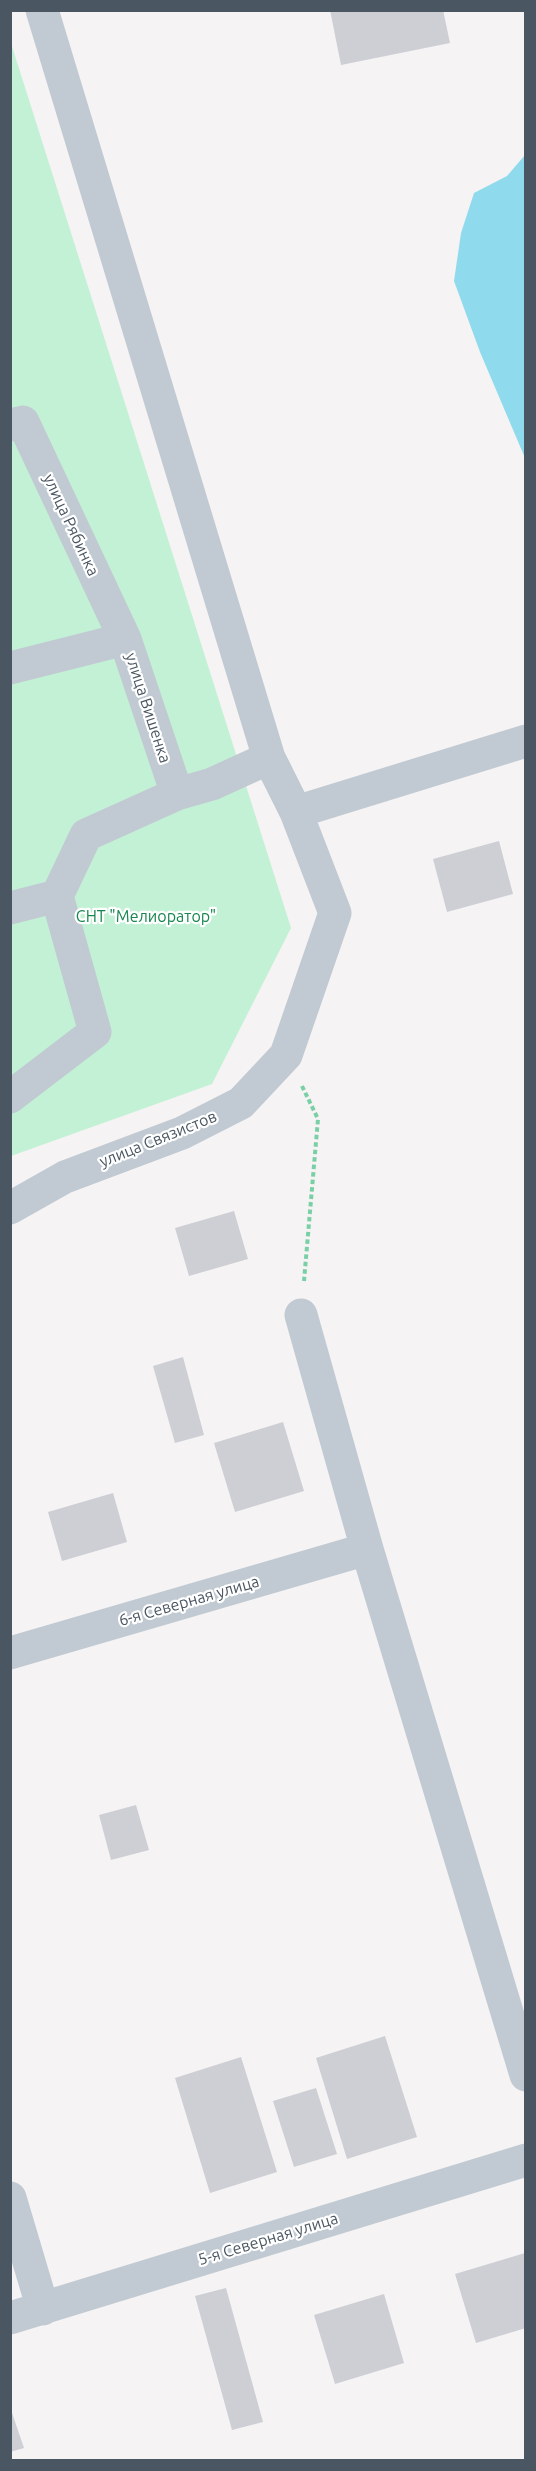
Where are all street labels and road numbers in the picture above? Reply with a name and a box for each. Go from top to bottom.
street label: улица Рябинка [39,471,103,579]
street label: улица Вишенка [121,650,175,766]
street label: улица Связистов [97,1107,219,1171]
street label: 6-я Северная улица [117,1572,261,1630]
street label: 5-я Северная улица [196,2209,340,2269]

